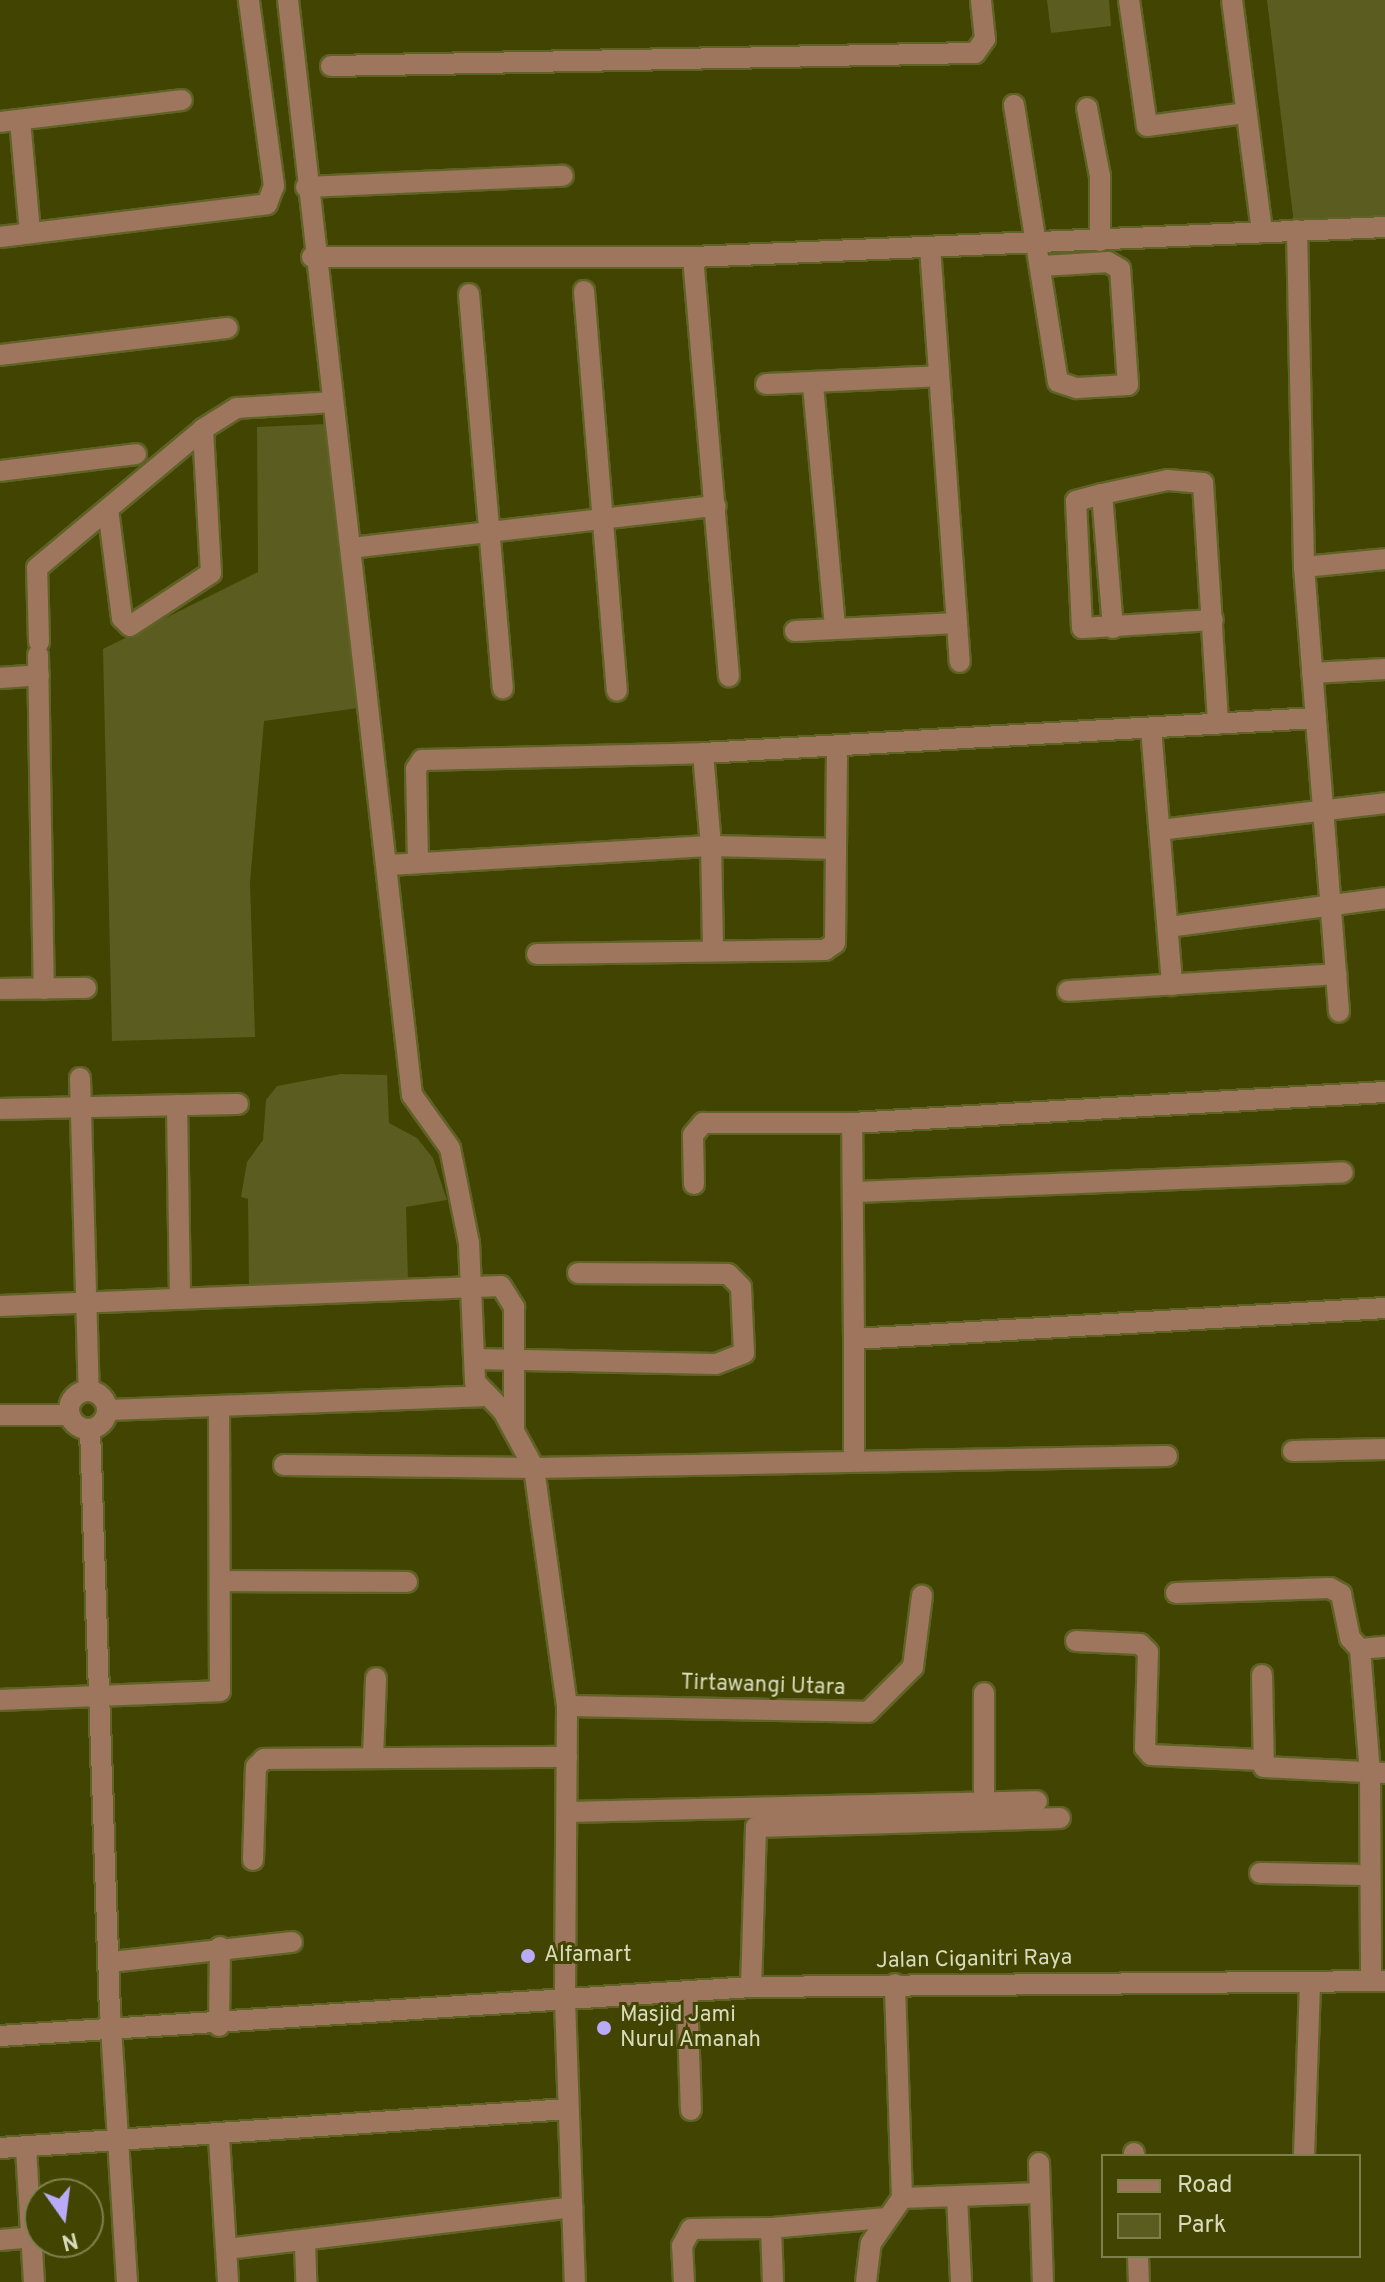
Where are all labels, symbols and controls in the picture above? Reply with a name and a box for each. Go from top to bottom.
street label: Tirtawangi Utara [680,1670,846,1702]
place label: Alfamart [544,1943,632,1969]
street label: Jalan Ciganitri Raya [876,1945,1072,1975]
marker: Alfamart [519,1947,537,1965]
place label: Masjid Jami Nurul Amanah [620,2002,762,2054]
marker: Masjid Jami Nurul Amanah [595,2019,613,2037]
legend [1101,2154,1361,2258]
text: Road [1177,2171,1233,2201]
north arrow [24,2178,104,2258]
text: Park [1177,2211,1227,2241]
text: N [59,2225,80,2255]

